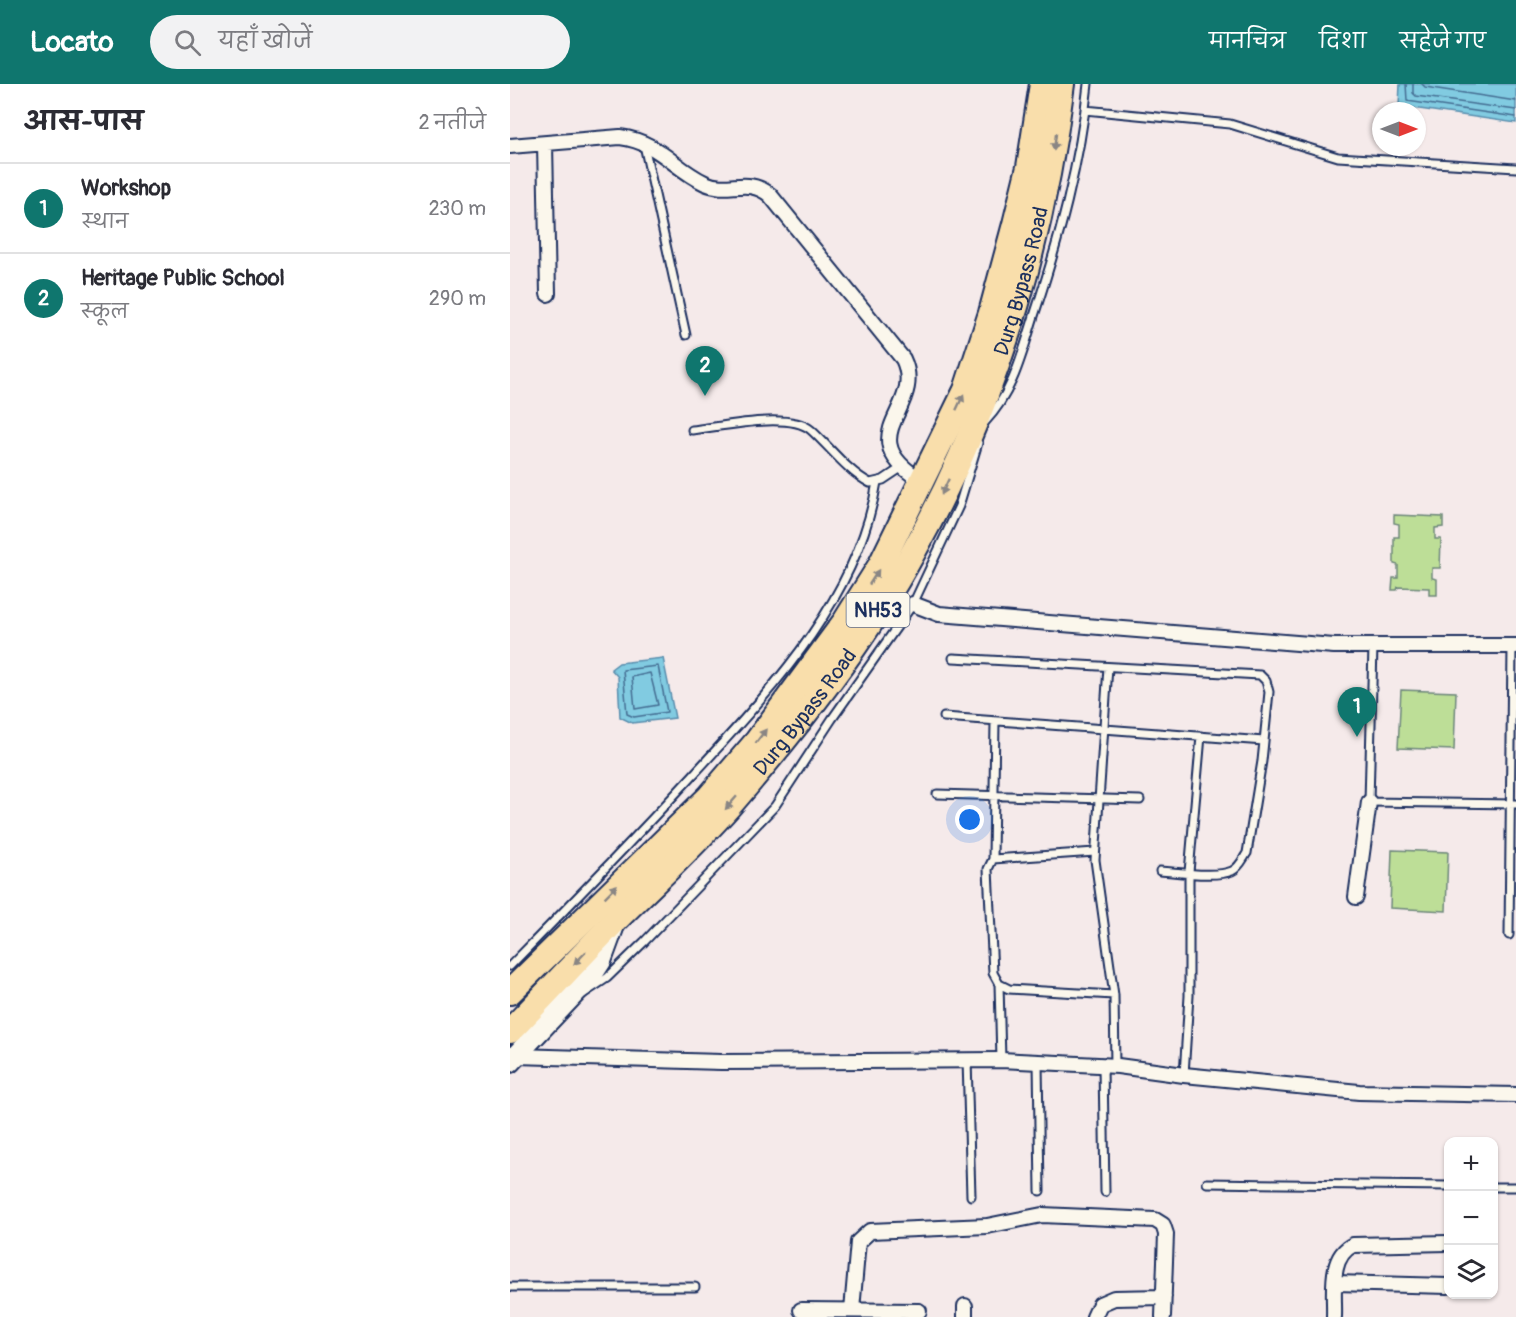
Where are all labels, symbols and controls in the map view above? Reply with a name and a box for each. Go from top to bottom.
search box [150,15,570,69]
text: Locato [30,25,114,60]
icon: search [171,26,204,59]
text: यहाँ खोजें [219,27,312,55]
text: मानचित्र [1209,28,1286,55]
text: दिशा [1319,28,1367,55]
text: सहेजे गए [1400,28,1486,55]
north arrow [1372,102,1426,156]
text: आस-पास [24,106,143,138]
text: 2 नतीजे [419,110,486,135]
one-way arrow [1050,133,1059,152]
text: Workshop [81,174,171,202]
text: 1 [40,196,47,221]
text: 230 m [429,196,486,221]
street label: Durg Bypass Road [988,204,1055,359]
text: स्थान [81,209,128,234]
text: Heritage Public School [81,264,285,292]
text: 2 [38,286,49,311]
text: 290 m [429,286,486,311]
text: स्कूल [81,299,129,324]
pin: 2 [686,346,724,396]
one-way arrow [955,394,964,411]
one-way arrow [941,478,950,495]
one-way arrow [868,569,879,585]
road number: NH53 [846,593,910,627]
street label: Durg Bypass Road [748,643,863,781]
pin: 1 [1338,688,1376,737]
one-way arrow [755,728,767,744]
one-way arrow [724,796,738,811]
your location [955,805,984,834]
one-way arrow [604,885,618,899]
one-way arrow [574,950,587,965]
map controls [1444,1137,1498,1299]
button: + [1444,1137,1498,1191]
button: − [1444,1191,1498,1245]
button: layers [1444,1245,1498,1299]

